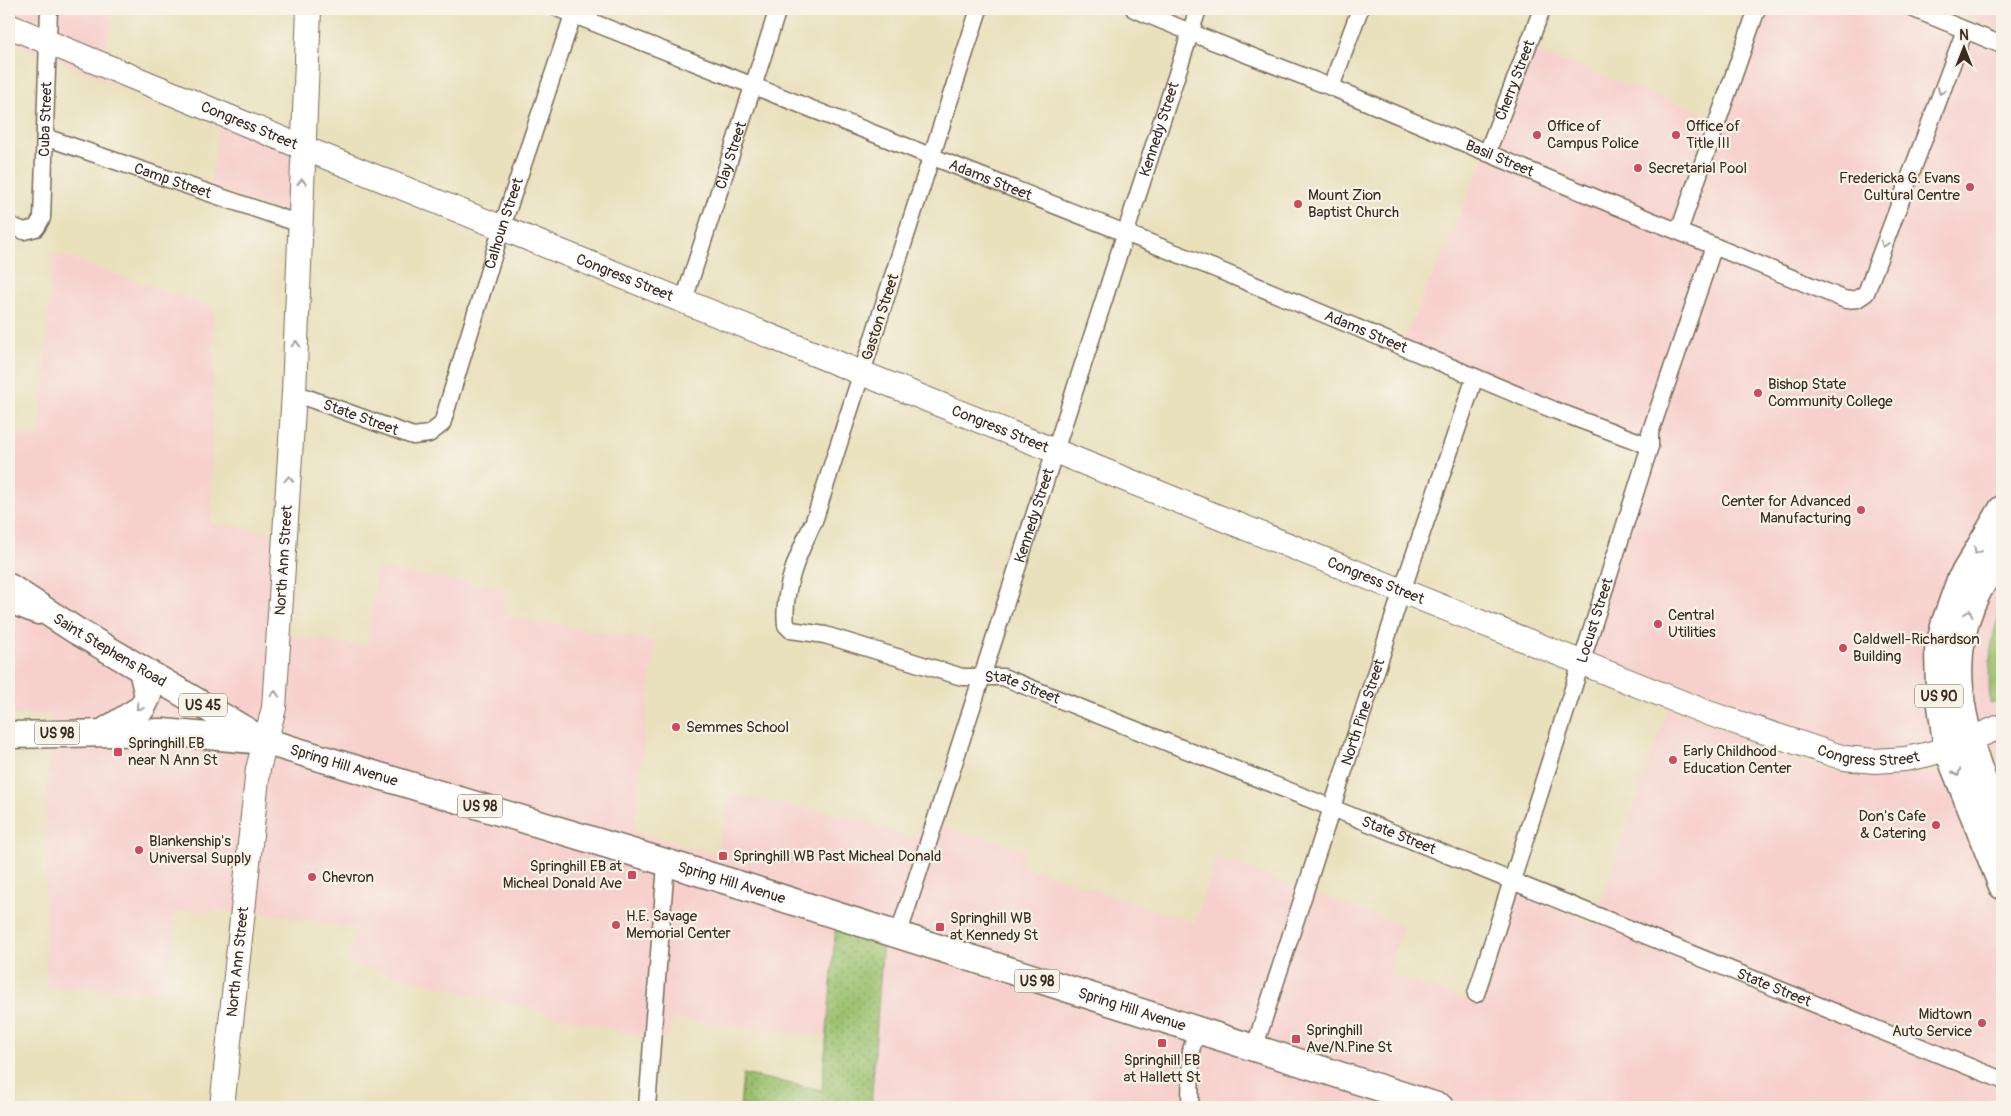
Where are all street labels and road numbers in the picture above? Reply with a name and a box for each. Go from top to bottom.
street label: Cherry Street [1491,36,1540,123]
street label: Kennedy Street [1135,79,1184,179]
street label: Cuba Street [35,80,57,157]
street label: Congress Street [198,97,301,155]
street label: Clay Street [711,118,751,192]
street label: Basil Street [1462,136,1537,182]
street label: Adams Street [946,155,1036,206]
street label: Camp Street [131,159,215,203]
street label: Calhoun Street [481,174,528,272]
street label: Congress Street [573,250,677,306]
street label: Gaston Street [858,271,904,363]
street label: Adams Street [1321,306,1411,358]
street label: State Street [320,395,402,440]
street label: Congress Street [949,401,1052,458]
street label: Kennedy Street [1010,465,1059,565]
street label: North Ann Street [271,504,297,616]
street label: Congress Street [1324,553,1428,609]
street label: Locust Street [1573,575,1618,666]
street label: Saint Stephens Road [49,609,170,692]
street label: North Pine Street [1337,656,1390,768]
street label: State Street [985,668,1064,709]
road number: US 90 [1915,684,1963,708]
road number: US 45 [179,694,227,716]
road number: US 98 [34,721,80,744]
street label: Spring Hill Avenue [288,740,401,791]
street label: Congress Street [1815,741,1922,771]
road number: US 98 [458,794,502,818]
street label: State Street [1359,812,1440,860]
street label: Spring Hill Avenue [675,858,788,909]
street label: North Ann Street [223,905,253,1018]
street label: State Street [1734,964,1815,1012]
road number: US 98 [1014,969,1060,992]
street label: Spring Hill Avenue [1076,984,1189,1036]

